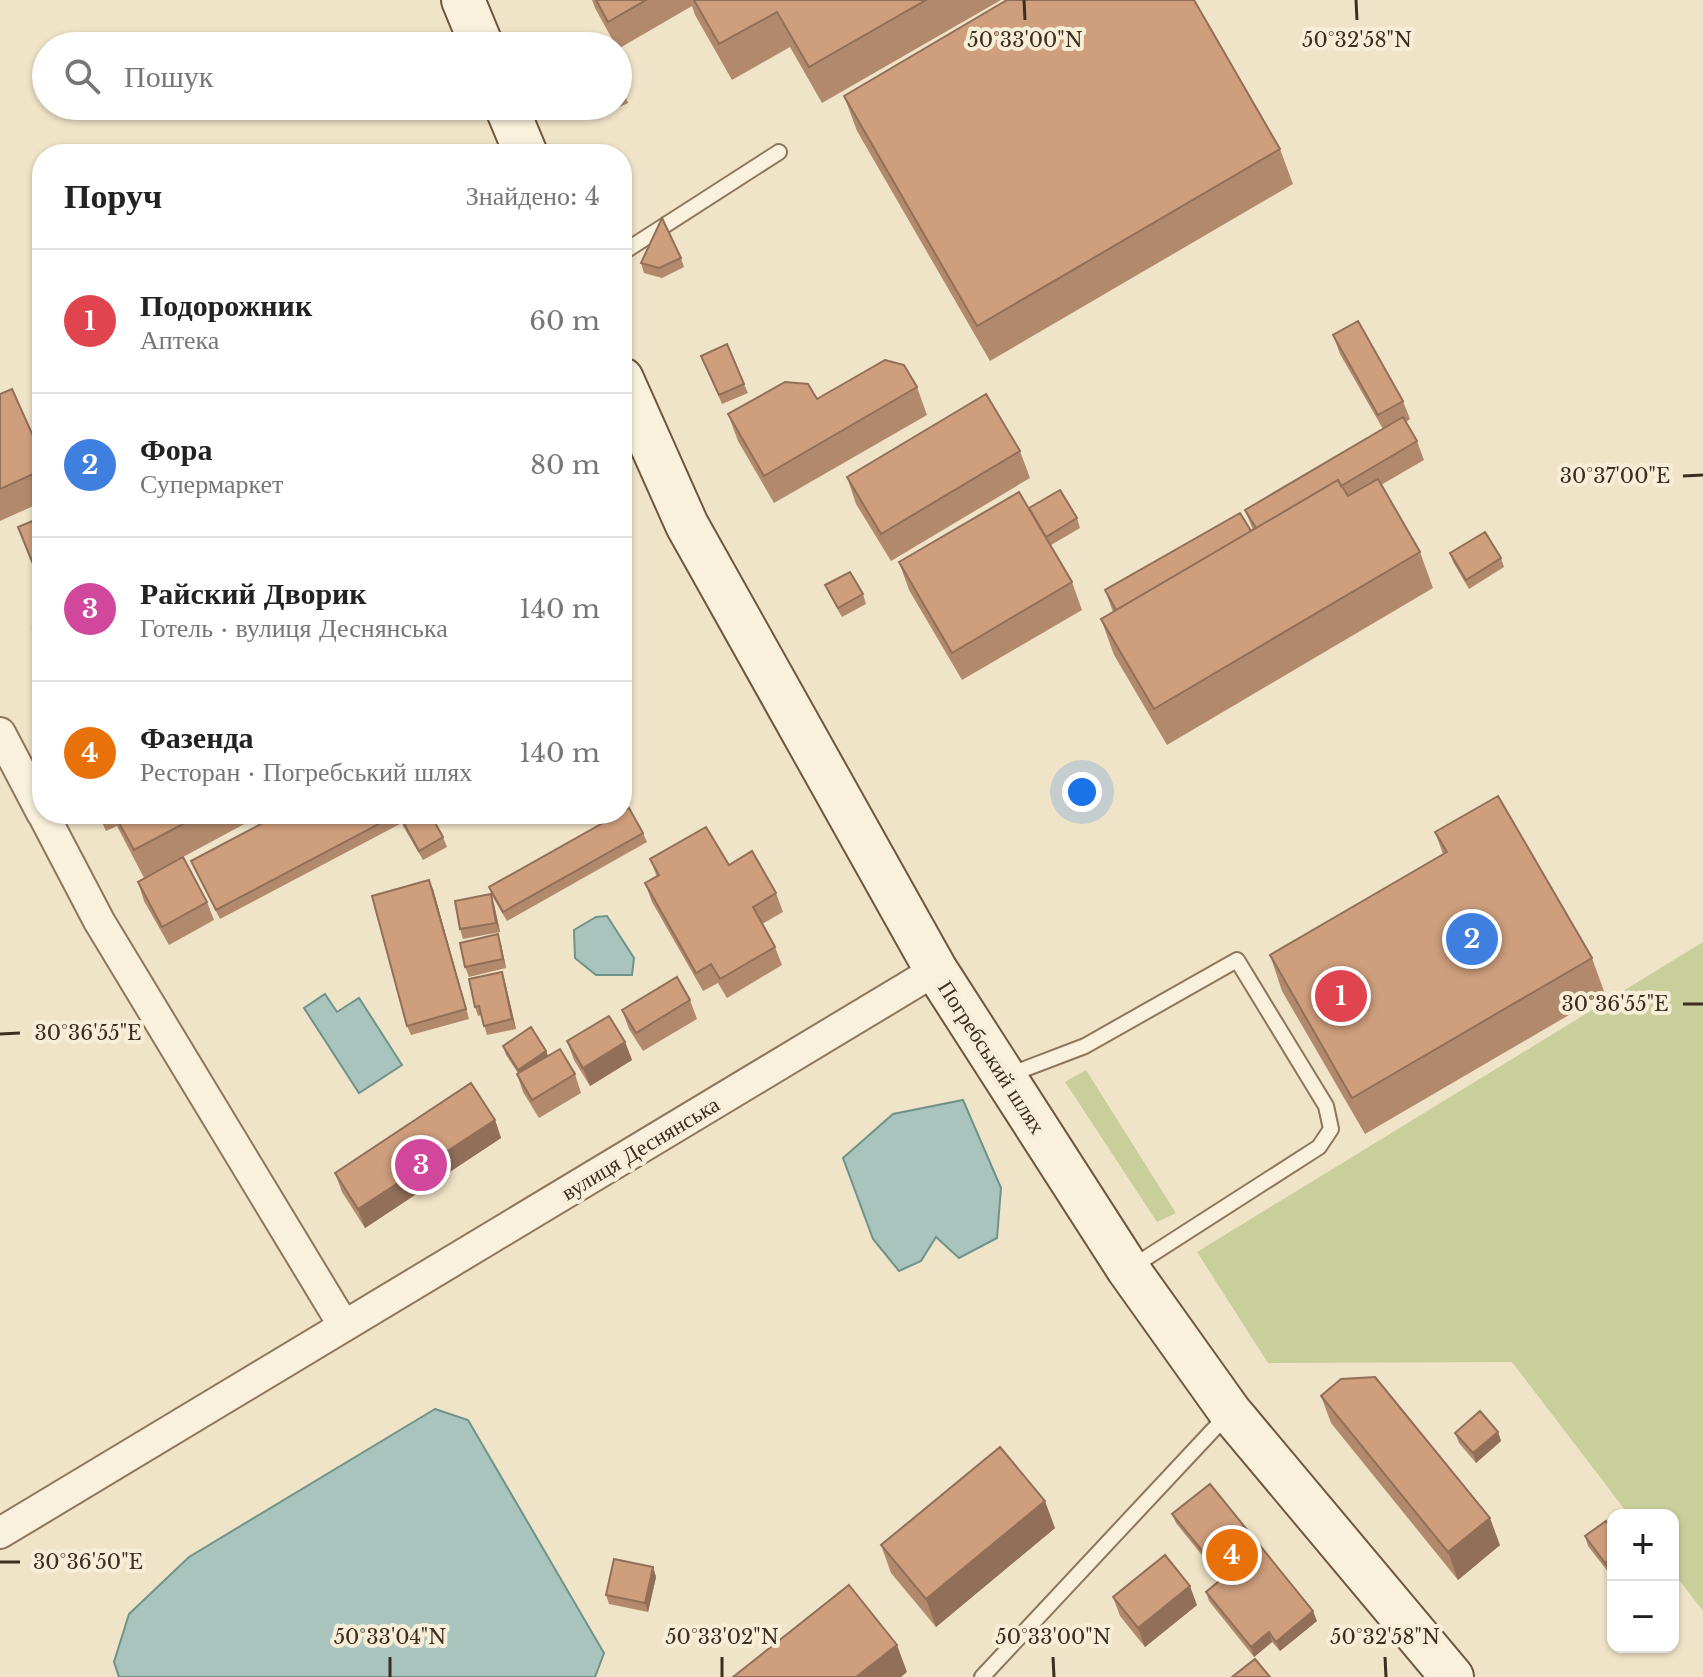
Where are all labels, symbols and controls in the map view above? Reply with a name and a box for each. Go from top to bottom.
text: 50°33'00"N [967,28,1083,52]
text: 50°32'58"N [1302,28,1412,52]
search box [32,32,632,120]
icon: search [60,54,104,98]
text: Пошук [124,58,213,95]
text: Поруч [64,175,162,217]
text: Знайдено: 4 [466,180,600,212]
text: Подорожник [140,287,312,324]
text: 1 [84,305,96,337]
text: 60 m [529,305,600,337]
text: Аптека [140,324,219,356]
text: Фора [140,431,212,468]
text: 2 [82,449,98,481]
text: 80 m [530,449,600,481]
text: 30°37'00"E [1560,464,1670,488]
text: Супермаркет [140,468,283,500]
text: Райский Дворик [140,575,367,612]
text: 3 [82,593,98,625]
text: 140 m [519,593,600,625]
text: Готель · вулиця Деснянська [140,612,448,644]
text: Фазенда [140,719,254,756]
text: 4 [81,737,99,769]
text: 140 m [519,737,600,769]
text: Ресторан · Погребський шлях [140,756,472,788]
your location [1062,772,1102,812]
pin: 2 [1446,909,1498,969]
pin: 1 [1315,966,1367,1026]
street label: Погребський шлях [932,976,1051,1139]
text: 30°36'55"E [1561,992,1669,1016]
text: 30°36'55"E [34,1021,142,1045]
street label: вулиця Деснянська [556,1090,724,1206]
pin: 3 [395,1135,447,1195]
map controls [1607,1509,1679,1653]
button: + [1607,1509,1679,1581]
pin: 4 [1206,1525,1258,1585]
text: 30°36'50"E [33,1550,143,1574]
button: − [1607,1581,1679,1653]
text: 50°33'04"N [334,1625,446,1649]
text: 50°33'02"N [665,1625,779,1649]
text: 50°33'00"N [995,1625,1111,1649]
text: 50°32'58"N [1330,1625,1440,1649]

